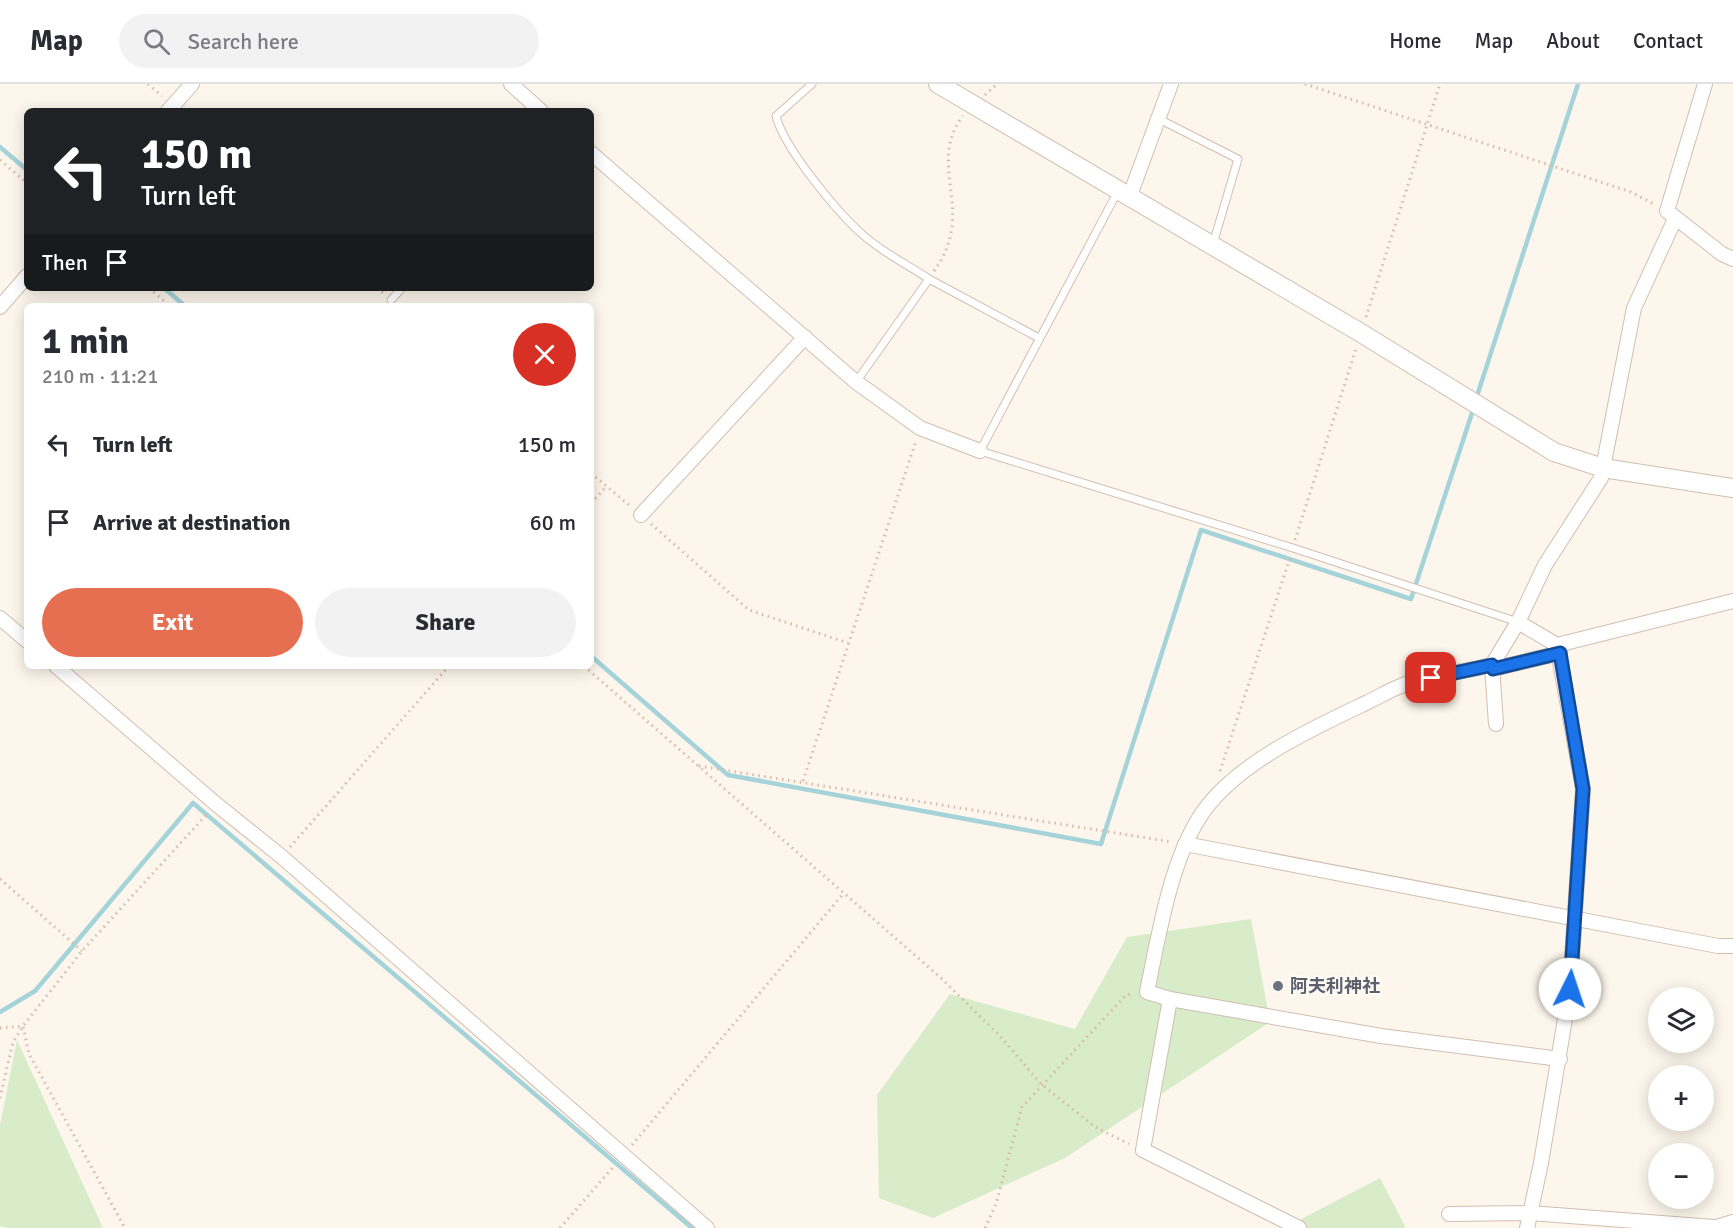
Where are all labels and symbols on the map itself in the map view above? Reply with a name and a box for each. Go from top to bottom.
pin [1405,652,1456,703]
position arrow [1538,957,1602,1021]
place label: 阿夫利神社 [1290,975,1380,997]
marker: 阿夫利神社 [1271,979,1285,993]

